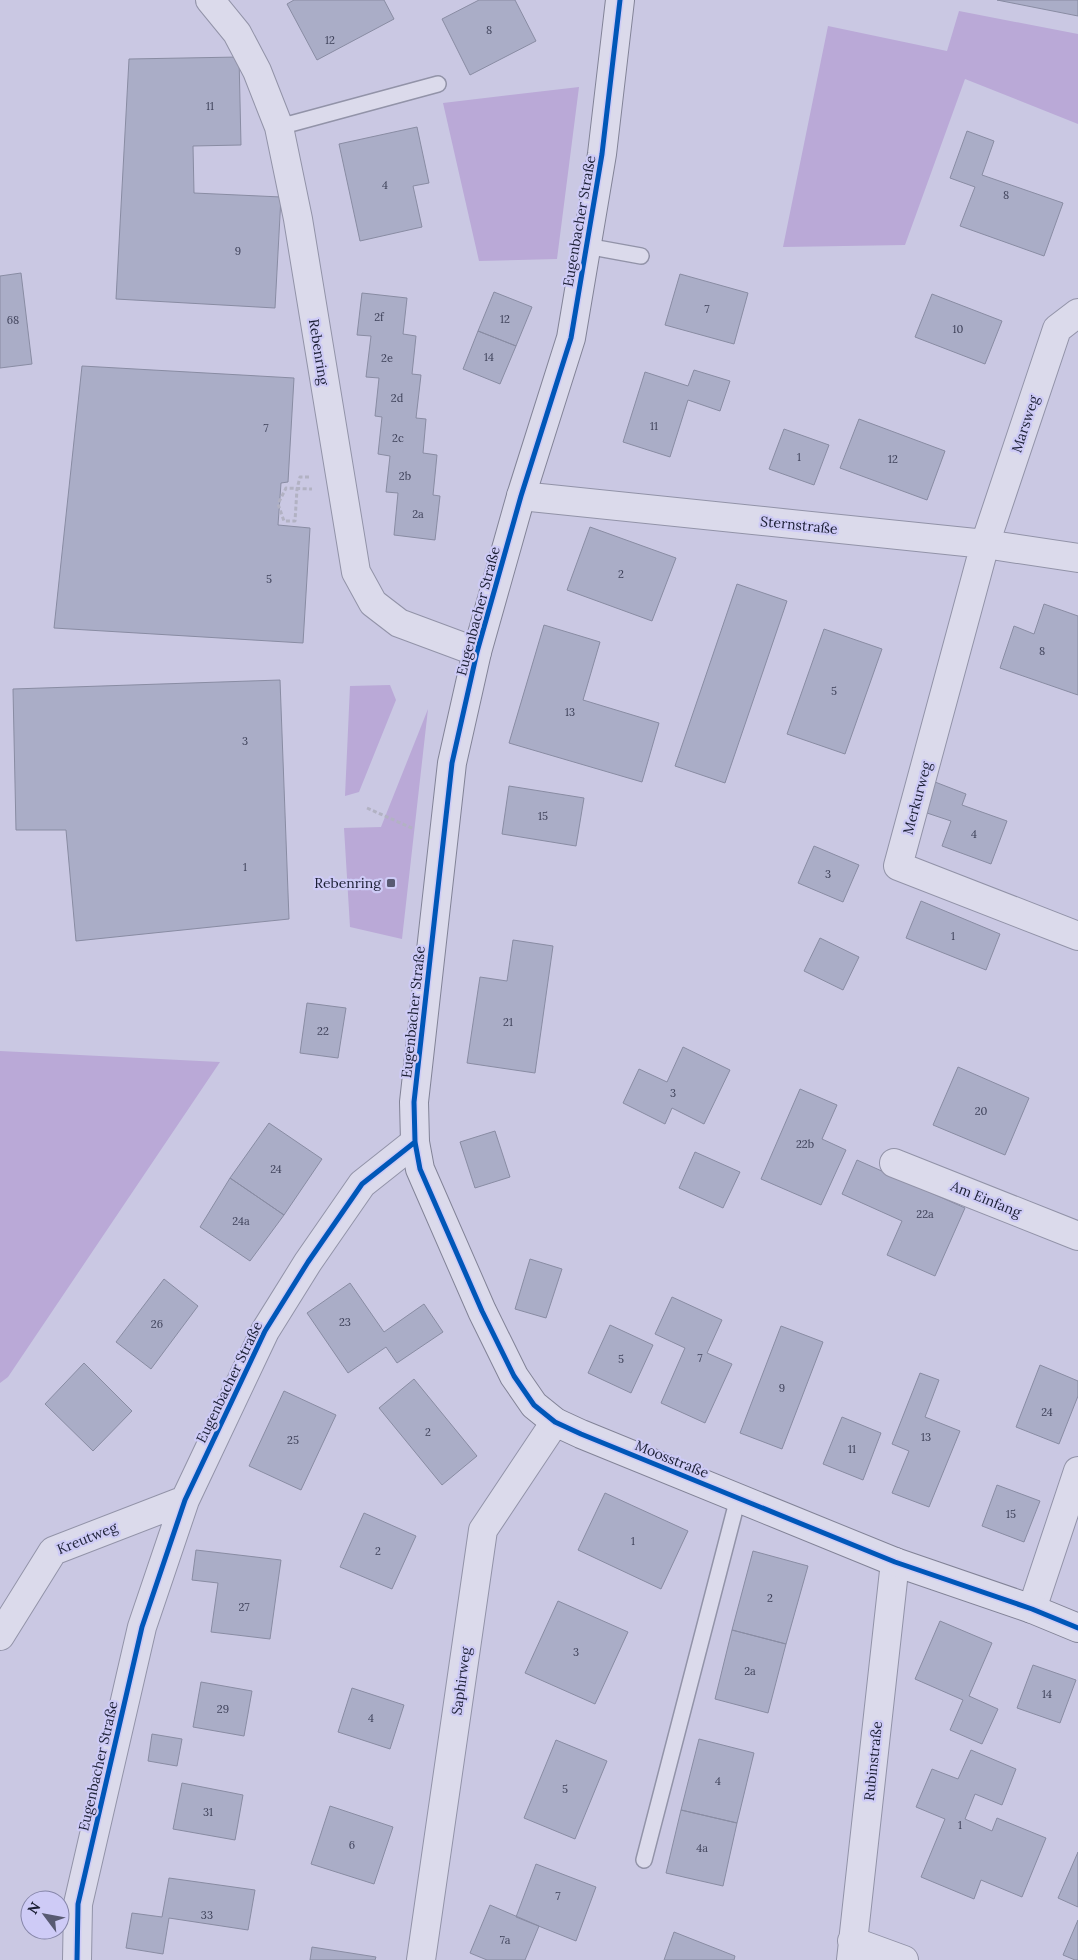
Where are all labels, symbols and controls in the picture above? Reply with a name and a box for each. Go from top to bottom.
house number: 8 [486,23,492,37]
house number: 12 [325,33,335,47]
house number: 11 [206,99,214,113]
street label: Eugenbacher Straße [559,154,599,288]
house number: 4 [382,178,388,192]
house number: 8 [1003,188,1009,202]
house number: 9 [235,244,241,258]
house number: 7 [704,302,710,316]
house number: 2f [374,310,385,324]
house number: 12 [500,312,510,326]
house number: 68 [7,313,19,327]
street label: Rebenring [305,318,333,387]
house number: 10 [953,322,964,336]
house number: 14 [484,350,494,364]
house number: 2e [381,351,393,365]
house number: 2d [391,391,404,405]
street label: Marsweg [1007,393,1043,455]
house number: 11 [650,419,658,433]
house number: 7 [263,421,269,435]
house number: 2c [392,431,404,445]
house number: 1 [797,450,801,464]
house number: 12 [888,452,898,466]
house number: 2b [399,469,411,483]
house number: 2a [412,507,424,521]
street label: Sternstraße [759,512,839,538]
street label: Eugenbacher Straße [452,544,504,677]
house number: 2 [618,567,624,581]
house number: 5 [266,572,272,586]
house number: 8 [1039,644,1045,658]
house number: 5 [831,684,837,698]
house number: 13 [565,705,575,719]
house number: 3 [242,734,248,748]
street label: Merkurweg [899,759,935,836]
house number: 15 [538,809,548,823]
house number: 4 [971,827,977,841]
house number: 1 [243,860,247,874]
house number: 3 [825,867,831,881]
place label: Rebenring [314,874,381,892]
marker: Rebenring [385,877,397,889]
house number: 1 [951,929,955,943]
street label: Eugenbacher Straße [397,945,429,1079]
house number: 21 [503,1015,513,1029]
house number: 22 [317,1024,329,1038]
house number: 3 [670,1086,676,1100]
house number: 20 [975,1104,988,1118]
house number: 22b [796,1137,814,1151]
house number: 24 [270,1162,282,1176]
street label: Am Einfang [947,1176,1024,1221]
house number: 22a [916,1207,934,1221]
house number: 24a [232,1214,250,1228]
house number: 23 [339,1315,351,1329]
house number: 26 [151,1317,163,1331]
street label: Eugenbacher Straße [192,1318,266,1446]
house number: 7 [697,1351,703,1365]
house number: 5 [618,1352,624,1366]
house number: 9 [779,1381,785,1395]
house number: 24 [1041,1405,1053,1419]
house number: 2 [425,1425,431,1439]
house number: 13 [921,1430,931,1444]
house number: 25 [287,1433,299,1447]
street label: Moosstraße [633,1436,712,1482]
house number: 11 [848,1442,856,1456]
house number: 15 [1006,1507,1016,1521]
street label: Kreutweg [54,1518,120,1558]
house number: 1 [631,1534,635,1548]
house number: 2 [375,1544,381,1558]
house number: 2 [767,1591,773,1605]
house number: 27 [239,1600,249,1614]
house number: 3 [573,1645,579,1659]
street label: Saphirweg [447,1646,475,1716]
house number: 2a [744,1664,756,1678]
house number: 14 [1042,1687,1052,1701]
street label: Eugenbacher Straße [74,1699,122,1833]
house number: 29 [217,1702,229,1716]
house number: 4 [368,1711,374,1725]
street label: Rubinstraße [860,1720,886,1802]
house number: 4 [715,1774,721,1788]
house number: 5 [562,1782,568,1796]
house number: 31 [203,1805,213,1819]
house number: 1 [958,1818,962,1832]
house number: 6 [349,1838,355,1852]
house number: 4a [696,1841,708,1855]
house number: 7 [555,1889,561,1903]
north arrow [20,1890,70,1940]
text: N [23,1899,45,1917]
house number: 33 [201,1908,213,1922]
house number: 7a [500,1933,511,1947]

